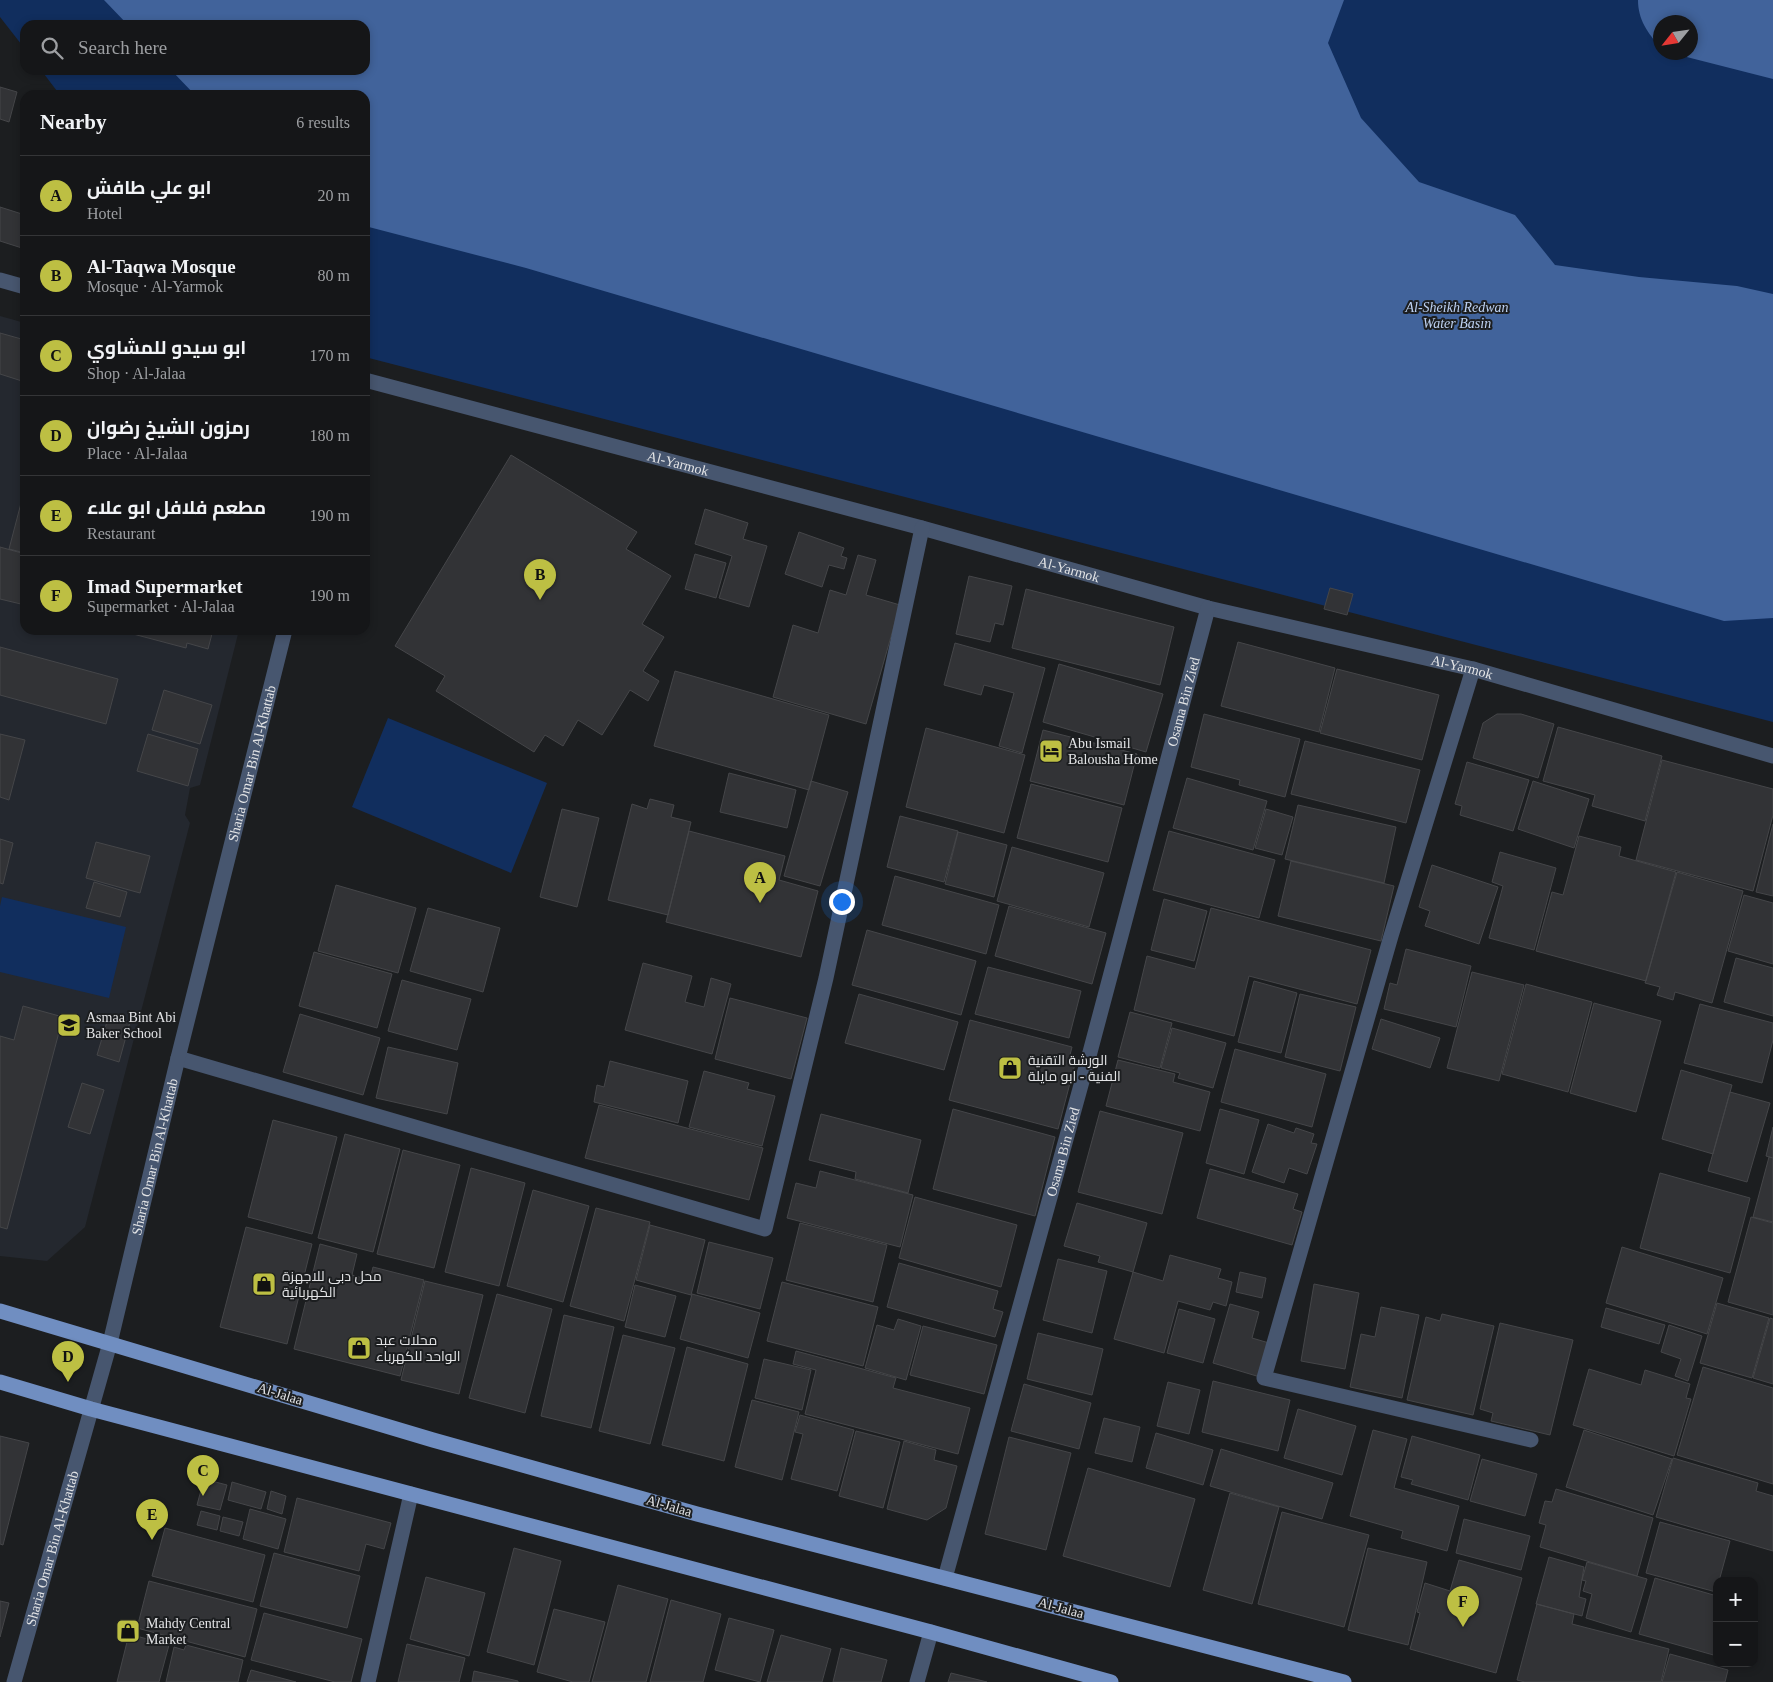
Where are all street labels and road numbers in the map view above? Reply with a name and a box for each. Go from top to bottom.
street label: Al-Yarmok [646,448,711,479]
street label: Al-Yarmok [1037,553,1101,585]
street label: Al-Yarmok [1430,652,1495,682]
street label: Osama Bin Zied [1164,655,1202,748]
street label: Sharia Omar Bin Al-Khattab [225,684,278,843]
street label: Sharia Omar Bin Al-Khattab [129,1077,180,1236]
street label: Osama Bin Zied [1043,1106,1082,1198]
street label: Al-Jalaa [255,1380,305,1408]
street label: Sharia Omar Bin Al-Khattab [23,1469,81,1628]
street label: Al-Jalaa [645,1492,694,1520]
street label: Al-Jalaa [1037,1595,1086,1621]

